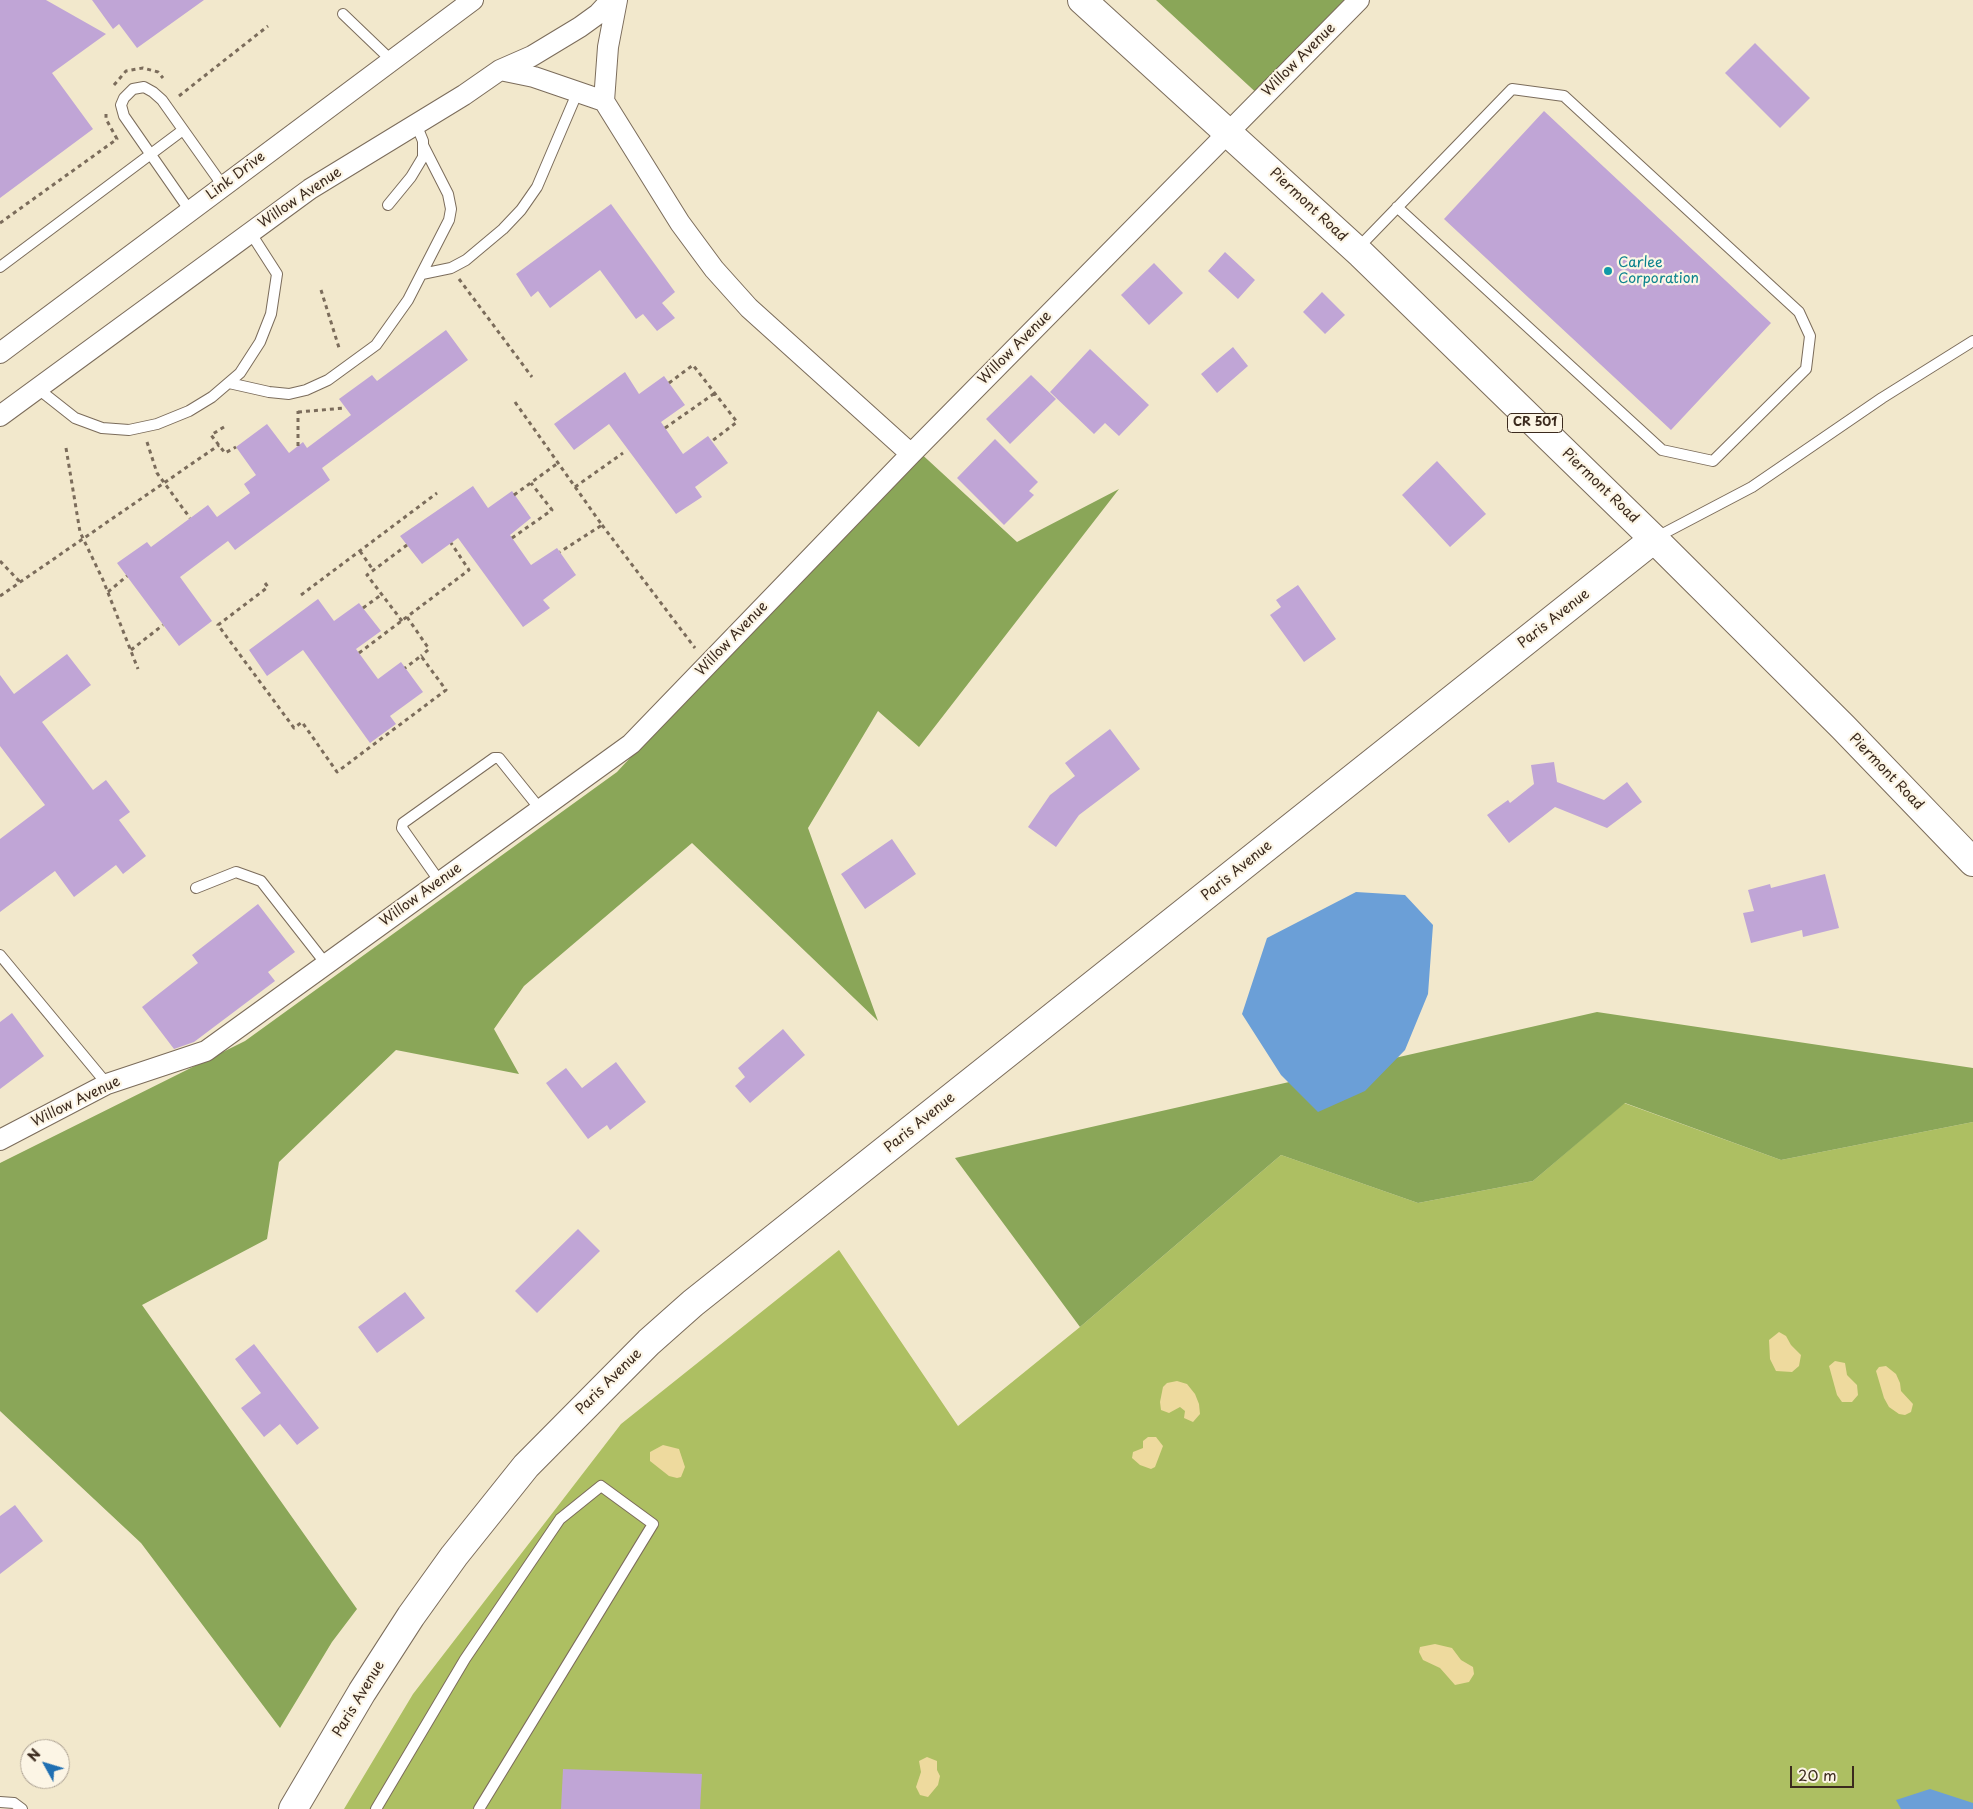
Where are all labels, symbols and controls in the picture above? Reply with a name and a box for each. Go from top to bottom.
street label: Willow Avenue [1259,20,1339,100]
street label: Link Drive [203,148,269,204]
street label: Willow Avenue [255,164,345,232]
street label: Piermont Road [1266,165,1350,245]
place label: Carlee Corporation [1618,255,1699,288]
marker: Carlee Corporation [1602,265,1614,277]
street label: Willow Avenue [975,308,1055,388]
road number: CR 501 [1508,413,1562,432]
street label: Piermont Road [1558,445,1642,527]
street label: Paris Avenue [1515,586,1593,652]
street label: Willow Avenue [692,598,772,680]
street label: Piermont Road [1845,730,1927,814]
street label: Paris Avenue [1198,837,1276,905]
street label: Willow Avenue [377,860,465,930]
street label: Willow Avenue [29,1073,123,1131]
street label: Paris Avenue [881,1089,959,1157]
street label: Paris Avenue [573,1346,645,1418]
street label: Paris Avenue [330,1658,388,1740]
north arrow [20,1739,70,1789]
text: N [22,1744,45,1766]
scale bar [1793,1756,1857,1788]
text: 20 m [1798,1763,1837,1786]

